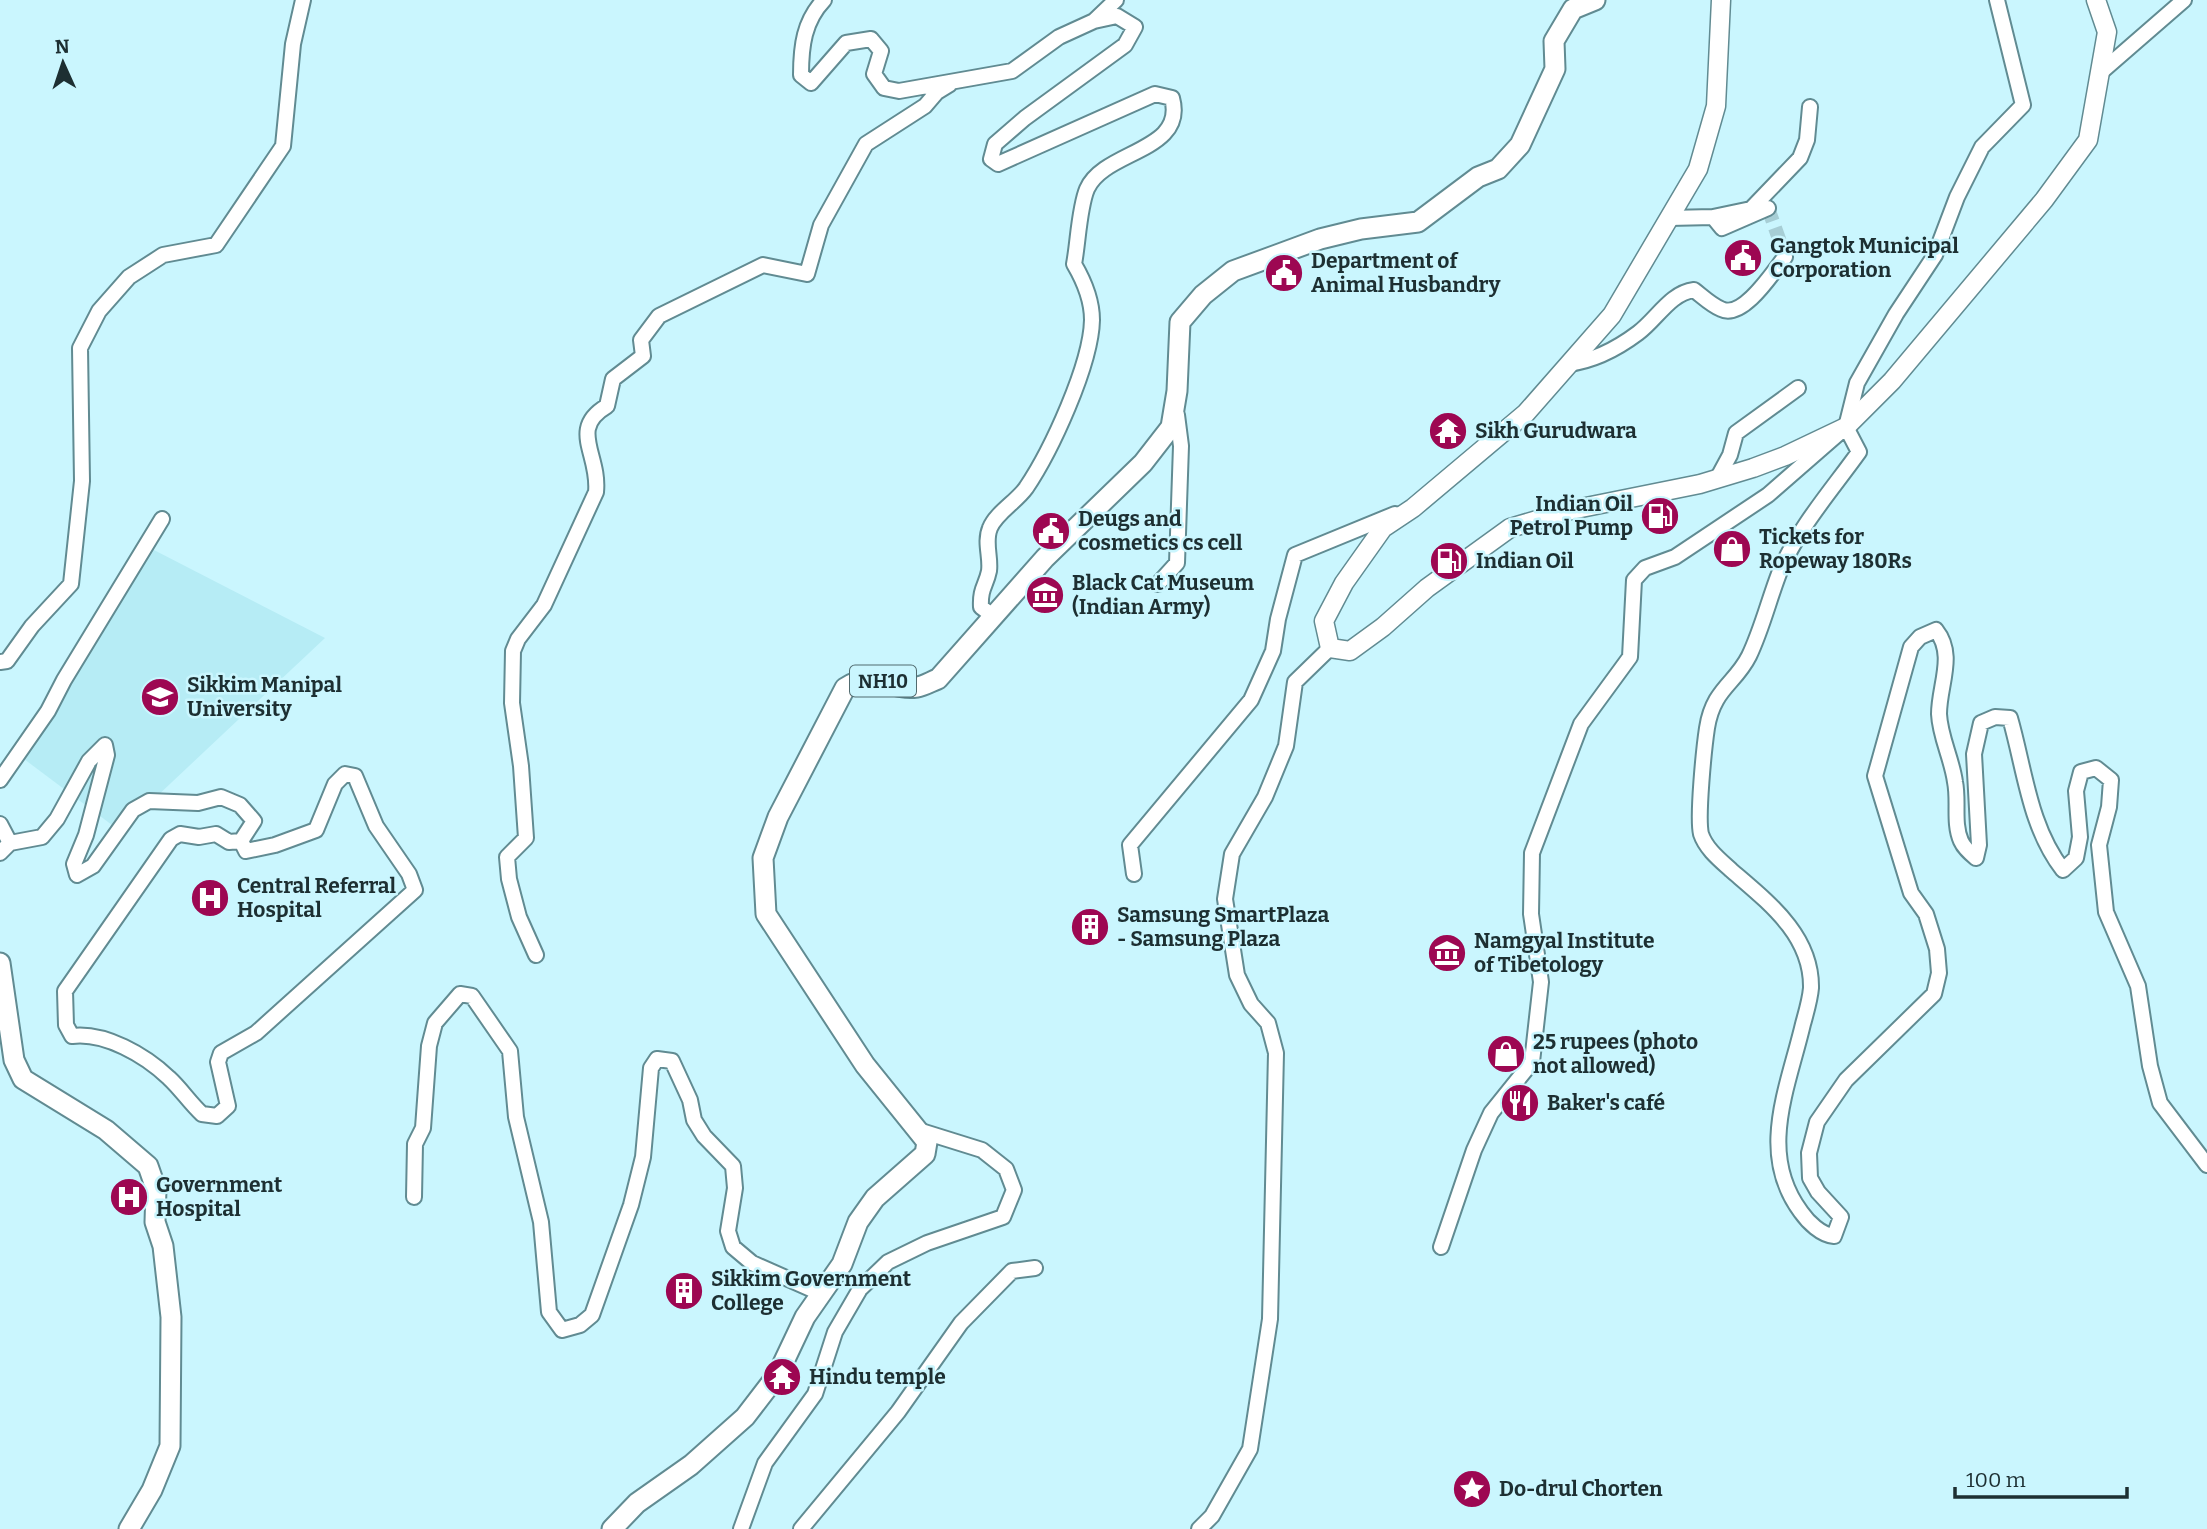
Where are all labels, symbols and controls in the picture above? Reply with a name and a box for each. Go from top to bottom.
north arrow [28,28,98,98]
text: N [54,35,70,58]
place label: Gangtok Municipal Corporation [1770,233,1959,283]
public building icon: Gangtok Municipal Corporation [1722,237,1764,279]
place label: Department of Animal Husbandry [1311,248,1501,298]
public building icon: Department of Animal Husbandry [1263,252,1305,294]
temple icon: Sikh Gurudwara [1427,410,1469,452]
place label: Sikh Gurudwara [1475,418,1637,444]
place label: Indian Oil Petrol Pump [1510,491,1633,541]
fuel station icon: Indian Oil Petrol Pump [1639,495,1681,537]
place label: Deugs and cosmetics cs cell [1078,506,1243,556]
public building icon: Deugs and cosmetics cs cell [1030,510,1072,552]
place label: Tickets for Ropeway 180Rs [1759,524,1912,574]
shop icon: Tickets for Ropeway 180Rs [1711,528,1753,570]
fuel station icon: Indian Oil [1428,540,1470,582]
place label: Indian Oil [1476,548,1574,574]
place label: Black Cat Museum (Indian Army) [1072,570,1254,620]
museum icon: Black Cat Museum (Indian Army) [1024,574,1066,616]
road number: NH10 [850,666,916,696]
place label: Sikkim Manipal University [187,672,342,722]
school or university icon: Sikkim Manipal University [139,676,181,718]
place label: Central Referral Hospital [237,873,397,923]
hospital icon: Central Referral Hospital [189,877,231,919]
place label: Samsung SmartPlaza - Samsung Plaza [1117,902,1330,952]
building icon: Samsung SmartPlaza - Samsung Plaza [1069,906,1111,948]
place label: Namgyal Institute of Tibetology [1474,928,1655,978]
museum icon: Namgyal Institute of Tibetology [1426,932,1468,974]
place label: 25 rupees (photo not allowed) [1533,1029,1698,1079]
shop icon: 25 rupees (photo not allowed) [1485,1033,1527,1075]
restaurant icon: Baker's café [1499,1082,1541,1124]
place label: Baker's café [1547,1090,1665,1116]
place label: Government Hospital [156,1172,283,1222]
hospital icon: Government Hospital [108,1176,150,1218]
place label: Sikkim Government College [711,1266,912,1316]
building icon: Sikkim Government College [663,1270,705,1312]
temple icon: Hindu temple [761,1356,803,1398]
place label: Hindu temple [809,1364,946,1390]
scale bar [1955,1456,2126,1500]
text: 100 m [1966,1467,2026,1493]
place icon: Do-drul Chorten [1451,1468,1493,1510]
place label: Do-drul Chorten [1499,1476,1663,1502]

